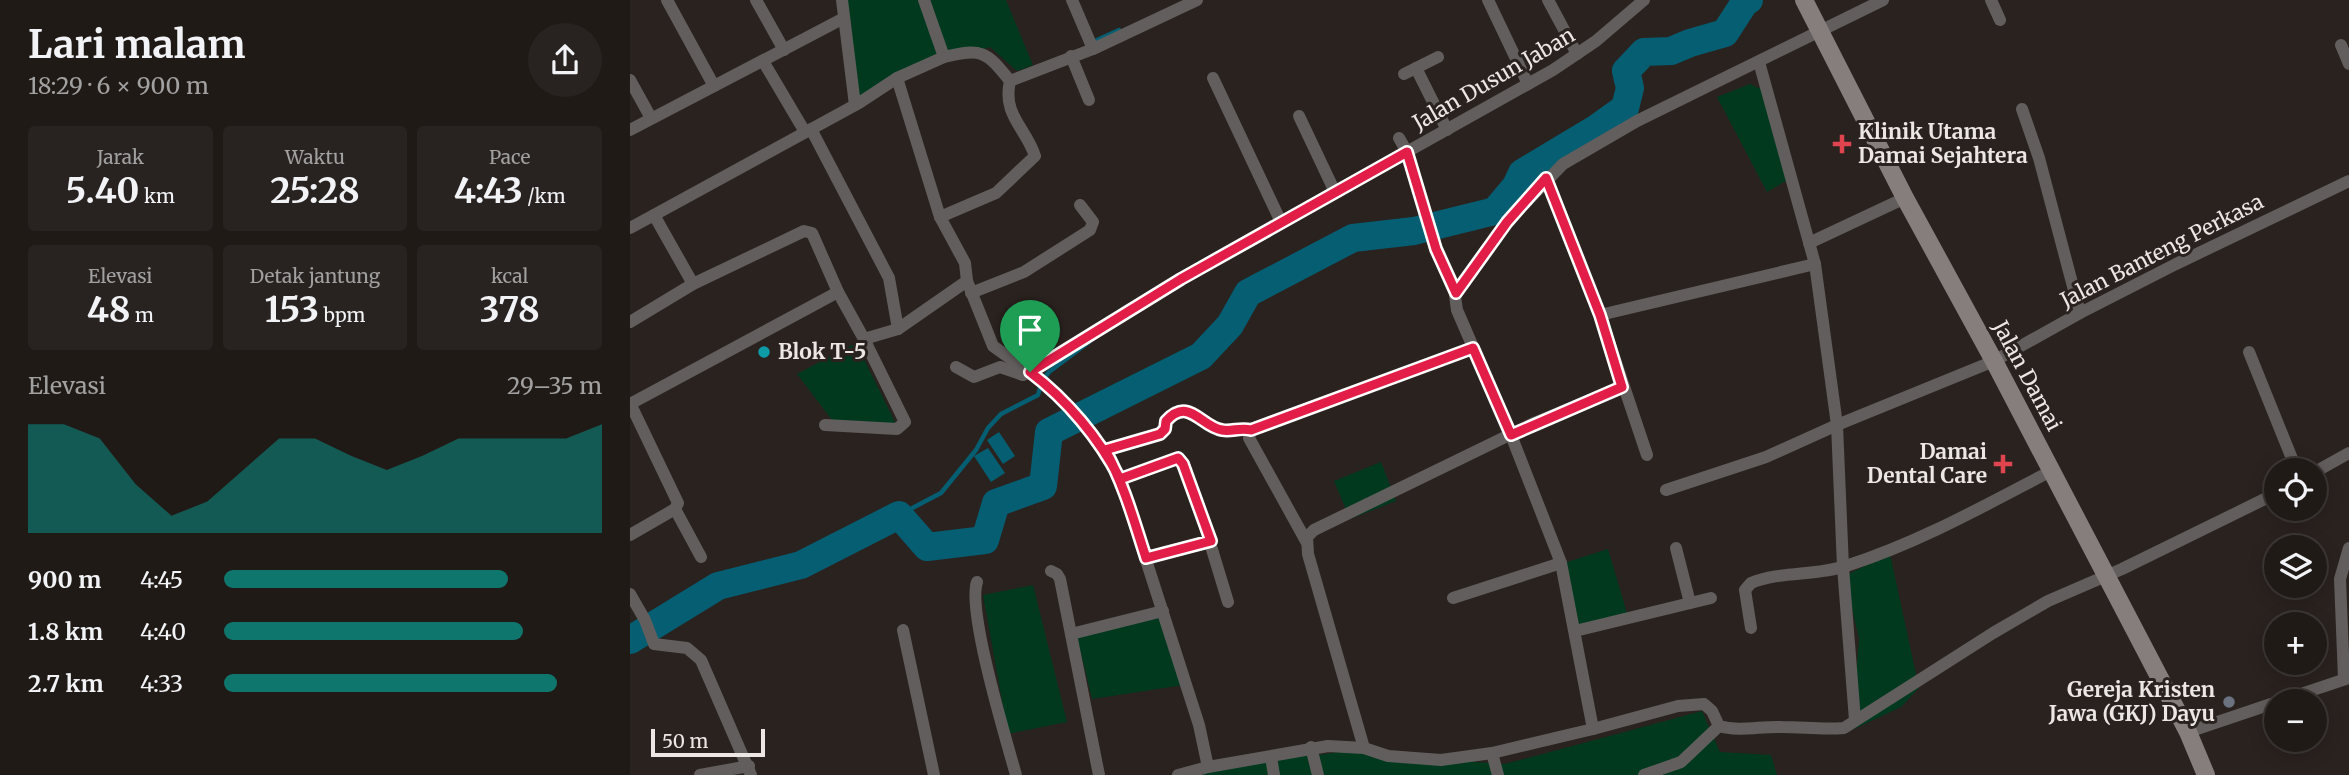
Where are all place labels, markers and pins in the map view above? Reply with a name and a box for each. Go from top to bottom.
place label: Klinik Utama Damai Sejahtera [1858,118,2028,169]
marker: Klinik Utama Damai Sejahtera [1832,134,1852,154]
pin [1000,300,1060,372]
place label: Blok T-5 [778,338,866,365]
marker: Blok T-5 [756,344,772,360]
place label: Damai Dental Care [1867,438,1987,489]
marker: Damai Dental Care [1993,454,2013,474]
place label: Gereja Kristen Jawa (GKJ) Dayu [2048,676,2215,727]
marker: Gereja Kristen Jawa (GKJ) Dayu [2221,694,2237,710]

